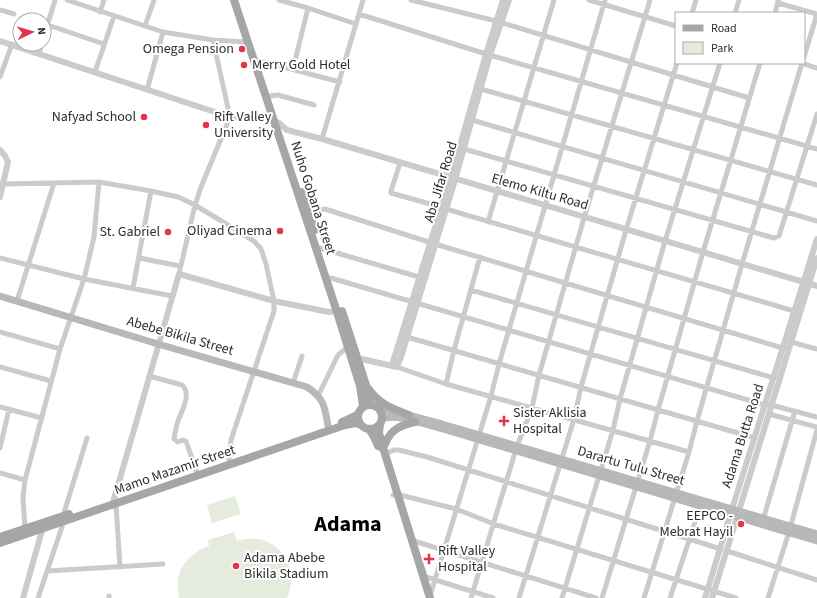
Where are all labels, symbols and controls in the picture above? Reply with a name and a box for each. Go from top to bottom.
north arrow [12,12,52,52]
legend [675,12,805,64]
text: Road [711,20,737,37]
text: N [34,27,49,35]
place label: Omega Pension [143,39,234,59]
text: Park [711,40,733,57]
marker: Omega Pension [237,44,247,54]
place label: Merry Gold Hotel [252,55,351,75]
marker: Merry Gold Hotel [239,60,249,70]
place label: Nafyad School [52,107,136,127]
place label: Rift Valley University [214,107,273,143]
marker: Nafyad School [139,112,149,122]
marker: Rift Valley University [201,120,211,130]
street label: Nuho Gobana Street [285,139,341,257]
street label: Aba Jifar Road [419,139,463,225]
street label: Elemo Kiltu Road [489,169,591,215]
place label: Oliyad Cinema [187,221,272,241]
place label: St. Gabriel [99,222,160,242]
marker: Oliyad Cinema [275,226,285,236]
marker: St. Gabriel [163,227,173,237]
street label: Abebe Bikila Street [124,311,236,361]
street label: Adama Butta Road [717,381,769,491]
place label: Sister Aklisia Hospital [513,403,587,439]
marker: Sister Aklisia Hospital [498,415,510,427]
street label: Mamo Mazamir Street [112,440,239,500]
street label: Darartu Tulu Street [575,441,687,491]
place label: EEPCO - Mebrat Hayil [659,506,733,542]
district label: Adama [313,508,382,540]
marker: EEPCO - Mebrat Hayil [736,519,746,529]
place label: Rift Valley Hospital [438,541,496,577]
place label: Adama Abebe Bikila Stadium [244,548,329,584]
marker: Rift Valley Hospital [423,553,435,565]
marker: Adama Abebe Bikila Stadium [231,561,241,571]

